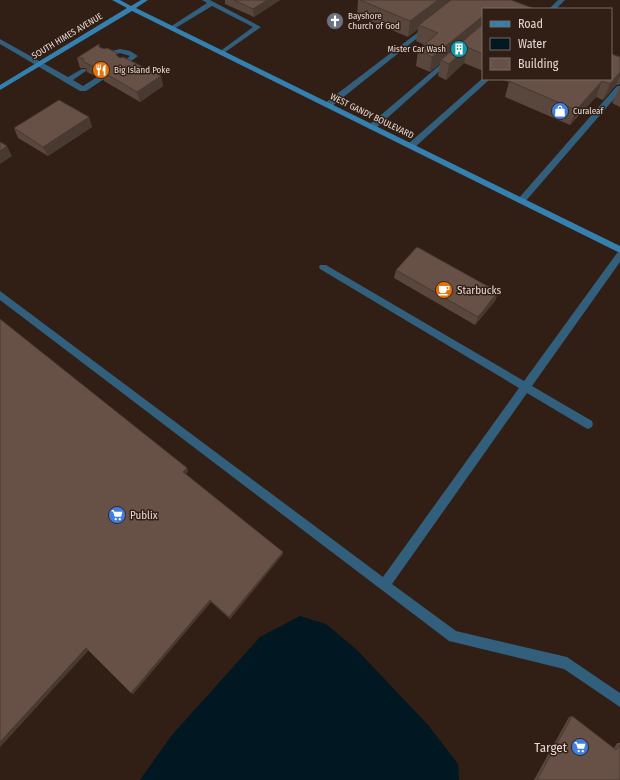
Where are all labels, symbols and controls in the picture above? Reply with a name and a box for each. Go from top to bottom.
legend [482,8,612,80]
street label: SOUTH HIMES AVENUE [30,11,104,61]
church icon: Bayshore Church of God [325,11,345,31]
place label: Bayshore Church of God [348,11,400,31]
text: Road [518,17,543,31]
text: Water [518,37,547,51]
building icon: Mister Car Wash [449,39,469,59]
place label: Mister Car Wash [387,44,446,54]
text: Building [518,57,559,71]
restaurant icon: Big Island Poke [91,60,111,80]
place label: Big Island Poke [114,65,170,75]
street label: WEST GANDY BOULEVARD [329,91,415,141]
shop icon: Curaleaf [550,101,570,121]
place label: Curaleaf [573,106,604,116]
cafe icon: Starbucks [434,280,454,300]
place label: Starbucks [457,284,502,297]
supermarket icon: Publix [107,505,127,525]
place label: Publix [130,509,158,522]
supermarket icon: Target [570,737,590,757]
place label: Target [534,740,568,755]

